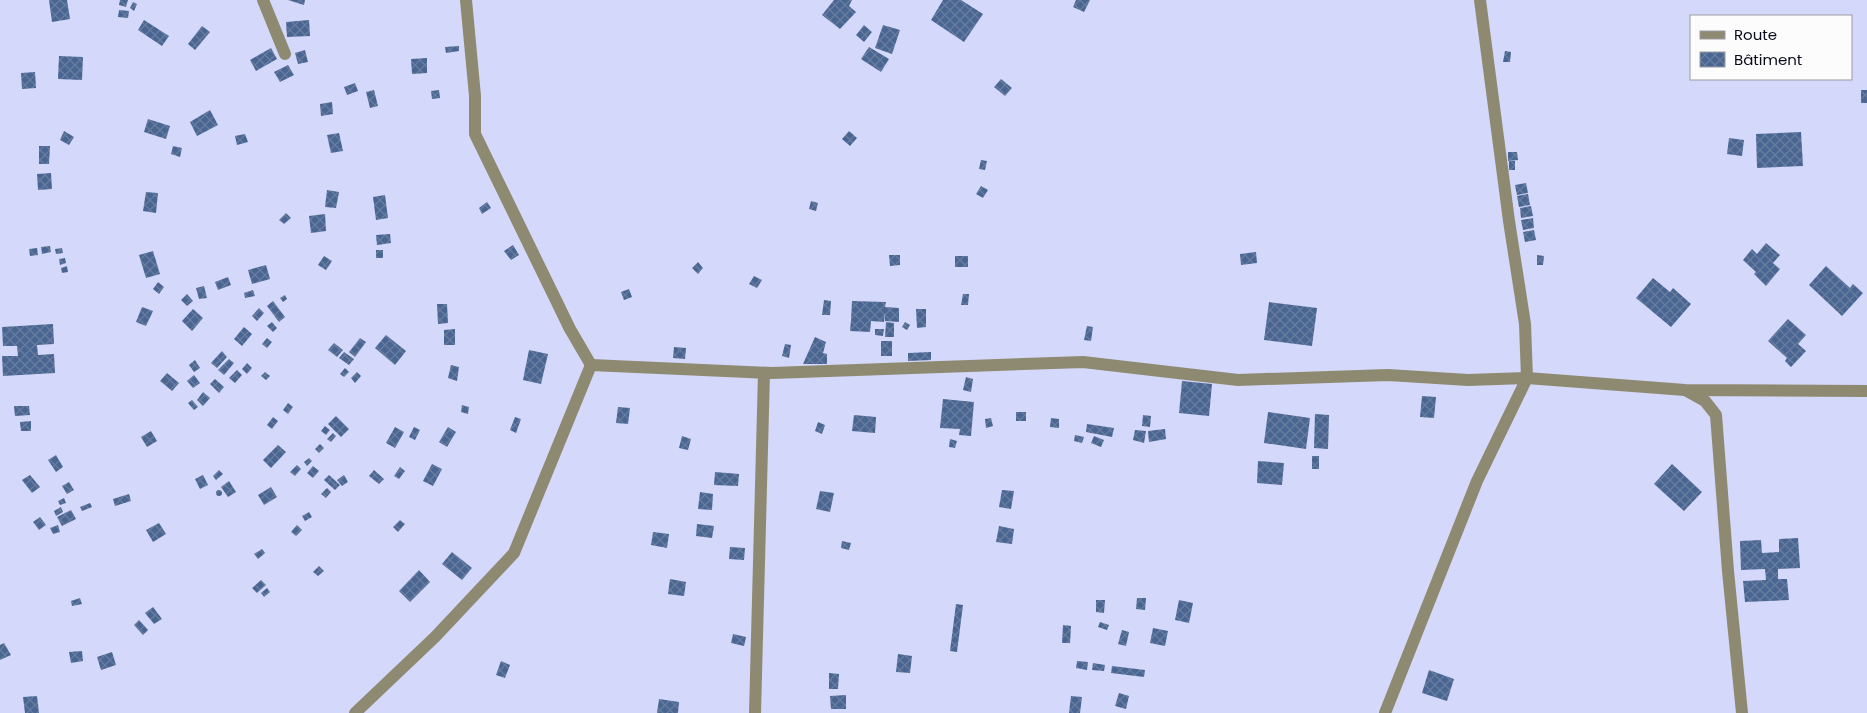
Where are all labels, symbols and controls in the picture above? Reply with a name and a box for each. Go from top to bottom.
legend [1690,15,1852,80]
text: Route [1734,24,1777,45]
text: Bâtiment [1734,49,1802,70]

